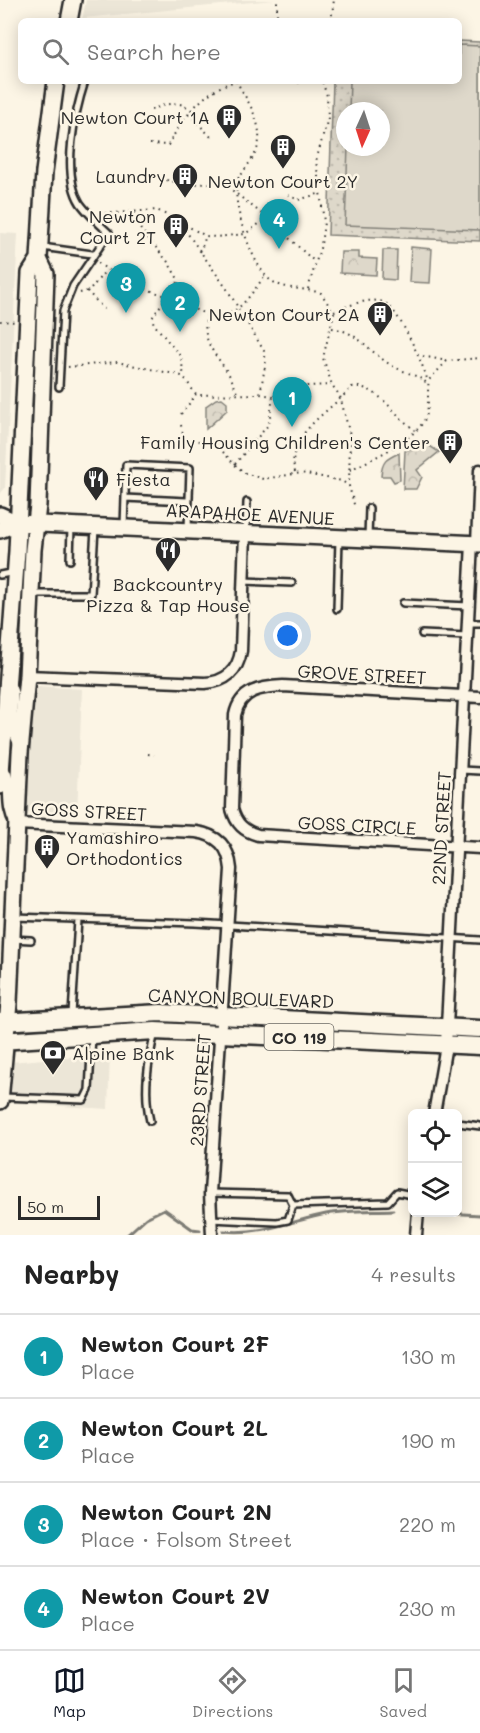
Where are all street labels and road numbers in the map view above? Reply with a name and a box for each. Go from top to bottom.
street label: ARAPAHOE AVENUE [165,498,335,530]
street label: GROVE STREET [297,659,427,689]
street label: 22ND STREET [426,771,456,885]
street label: GOSS STREET [30,796,148,826]
street label: GOSS CIRCLE [297,810,417,840]
street label: CANYON BOULEVARD [148,983,334,1013]
road number: CO 119 [264,1024,334,1050]
street label: 23RD STREET [184,1033,216,1147]

